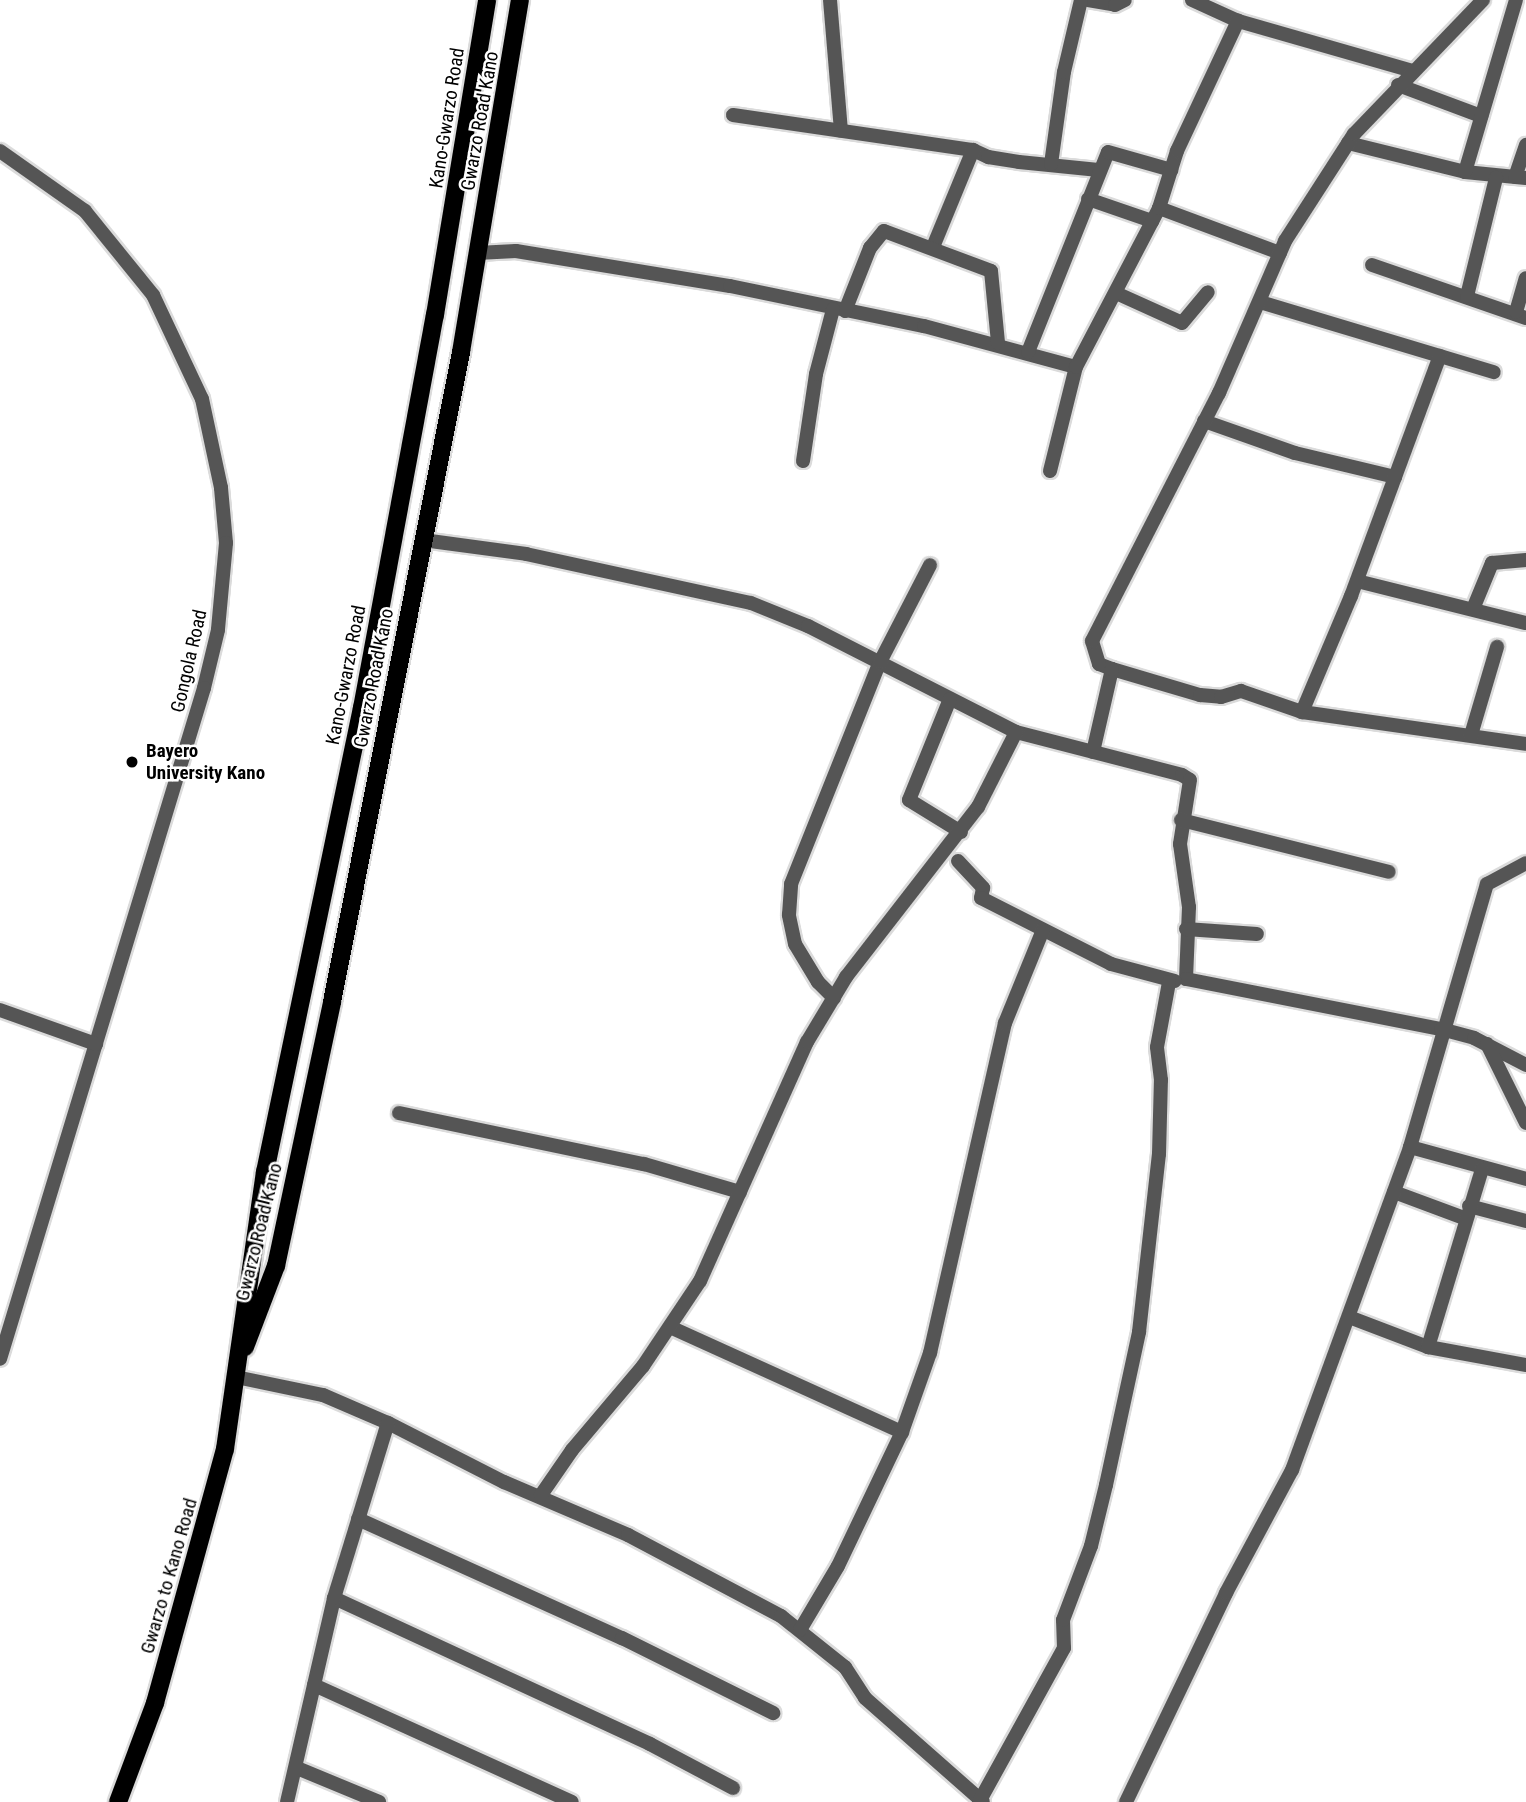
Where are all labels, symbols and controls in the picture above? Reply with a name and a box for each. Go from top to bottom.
street label: Kano-Gwarzo Road [425,46,469,190]
street label: Gwarzo Road Kano [457,49,503,193]
street label: Kano-Gwarzo Road [321,603,371,747]
street label: Gwarzo Road Kano [349,606,399,750]
street label: Gongola Road [166,607,212,715]
place label: Bayero University Kano [146,740,265,784]
marker: Bayero University Kano [124,754,140,770]
street label: Gwarzo Road Kano [231,1161,287,1303]
street label: Gwarzo to Kano Road [136,1496,202,1656]

